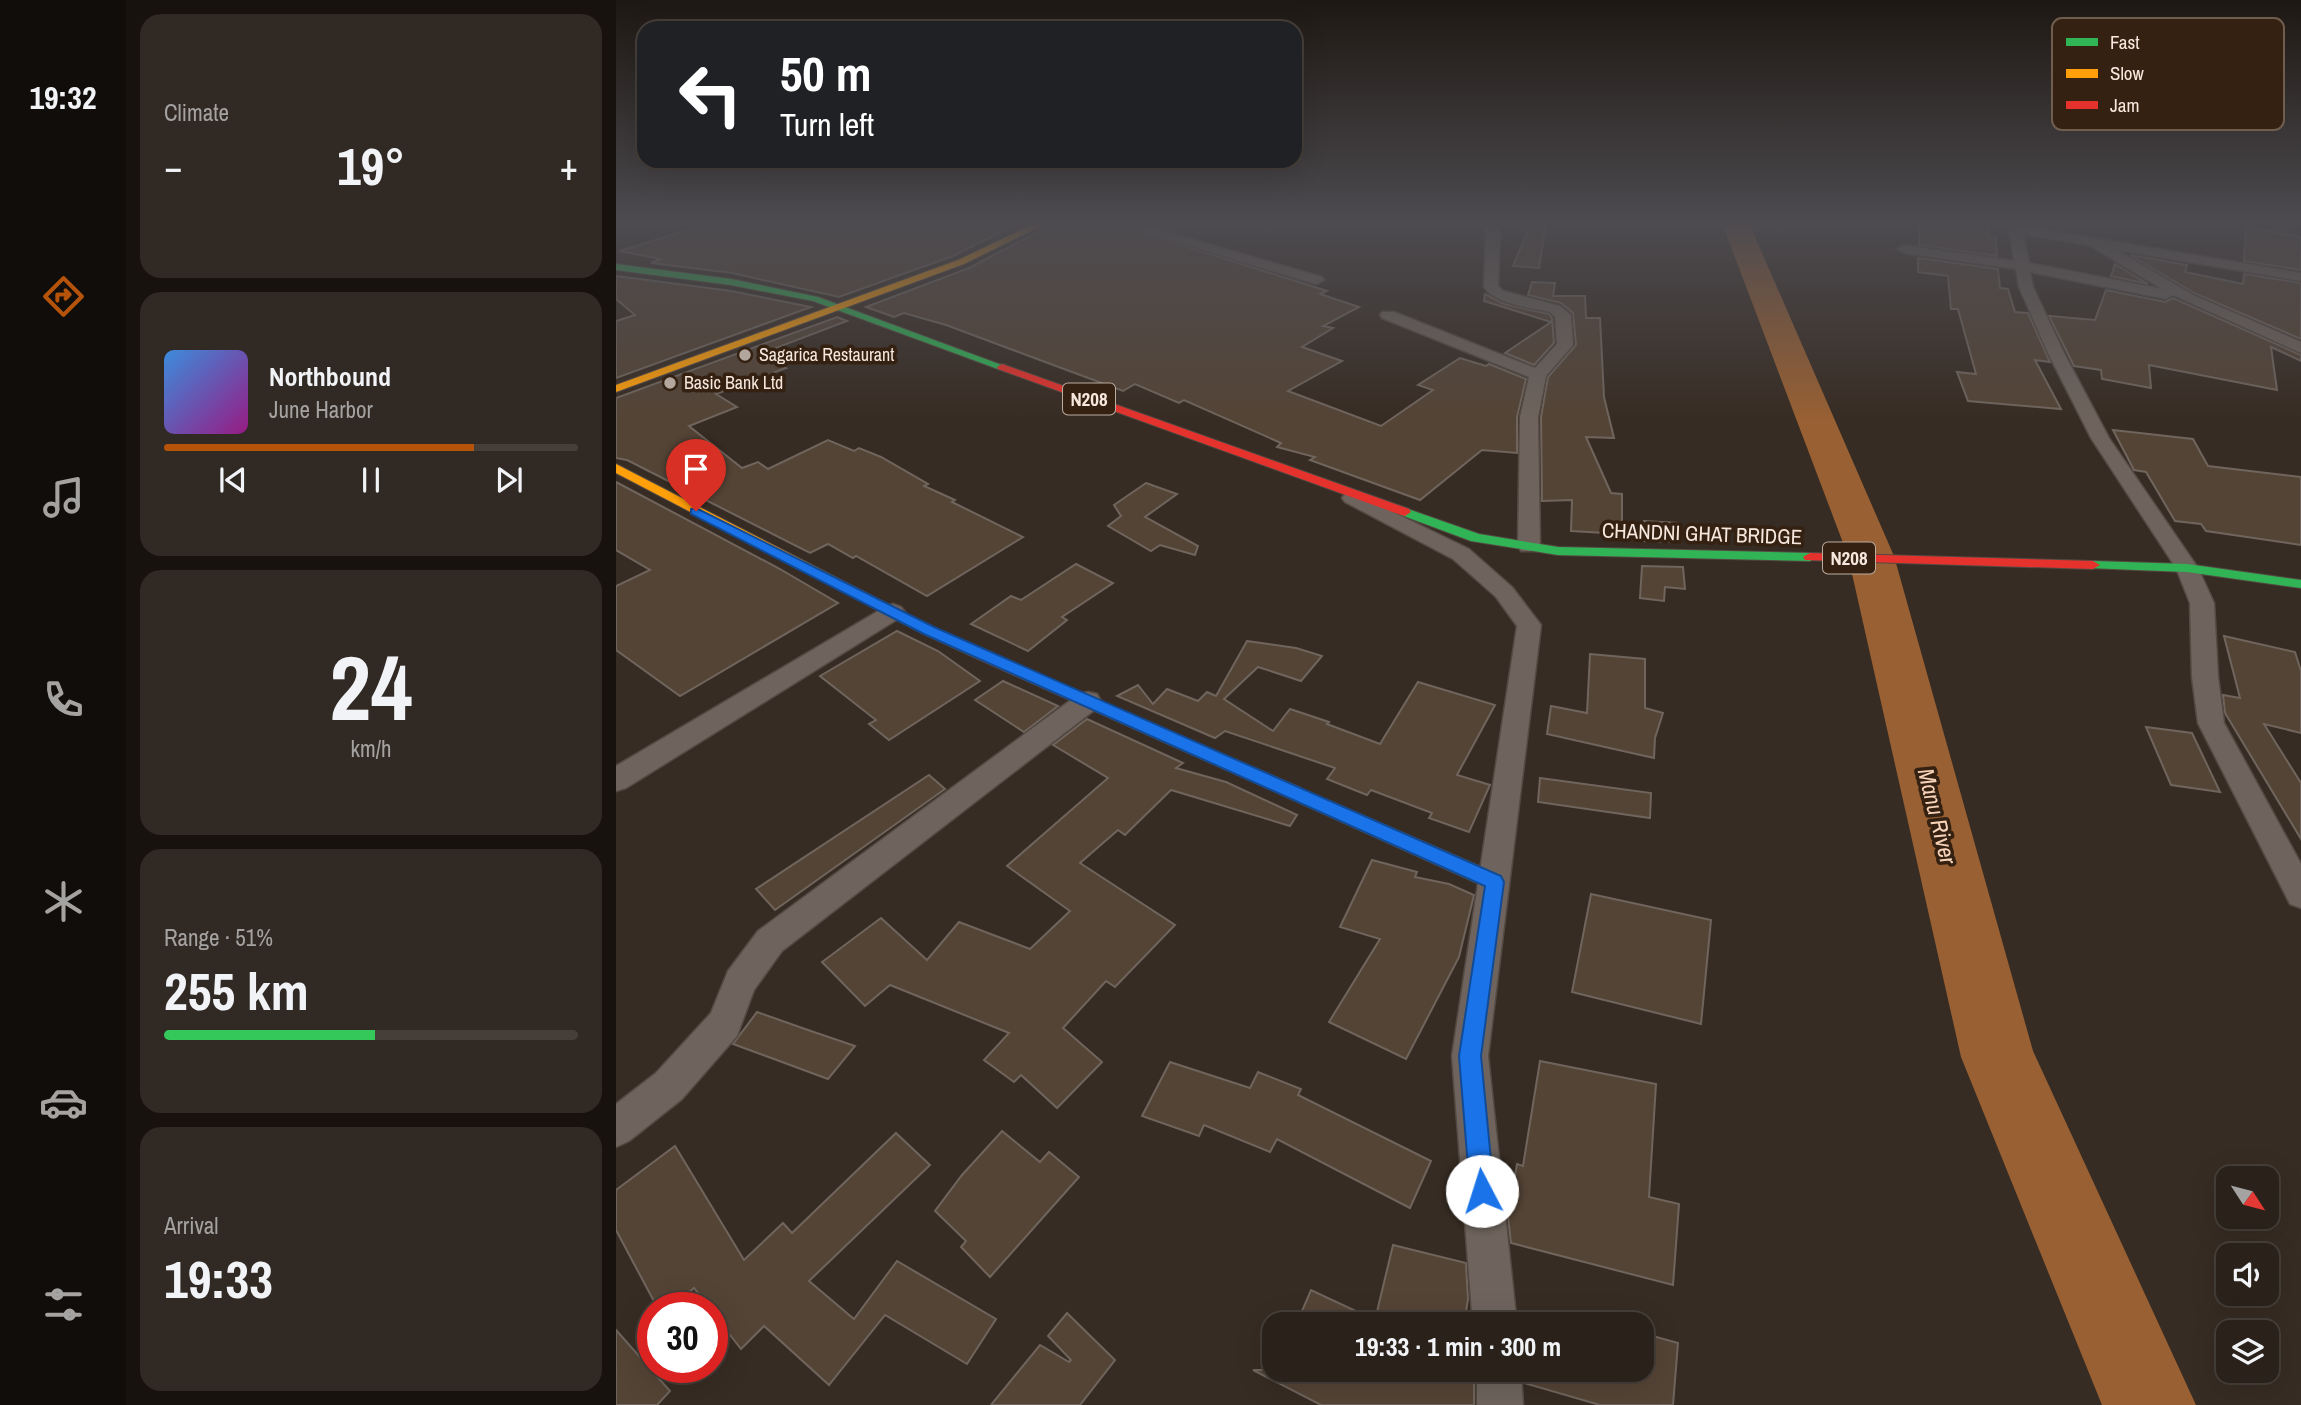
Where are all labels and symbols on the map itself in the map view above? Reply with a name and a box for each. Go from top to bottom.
legend [2052,18,2284,130]
text: Fast [2110,29,2140,55]
text: Slow [2110,60,2145,86]
text: Jam [2110,92,2139,118]
place label: Sagarica Restaurant [759,342,894,367]
marker: Sagarica Restaurant [737,347,753,363]
place label: Basic Bank Ltd [684,370,783,395]
marker: Basic Bank Ltd [662,375,678,391]
road number: N208 [1063,384,1115,414]
pin [666,439,726,511]
street label: CHANDNI GHAT BRIDGE [1601,516,1803,551]
road number: N208 [1823,542,1875,573]
water label: Manu River [1911,765,1964,868]
position arrow [1445,1154,1519,1228]
north arrow [2216,1166,2278,1228]
speed limit sign: 30 [637,1292,728,1383]

